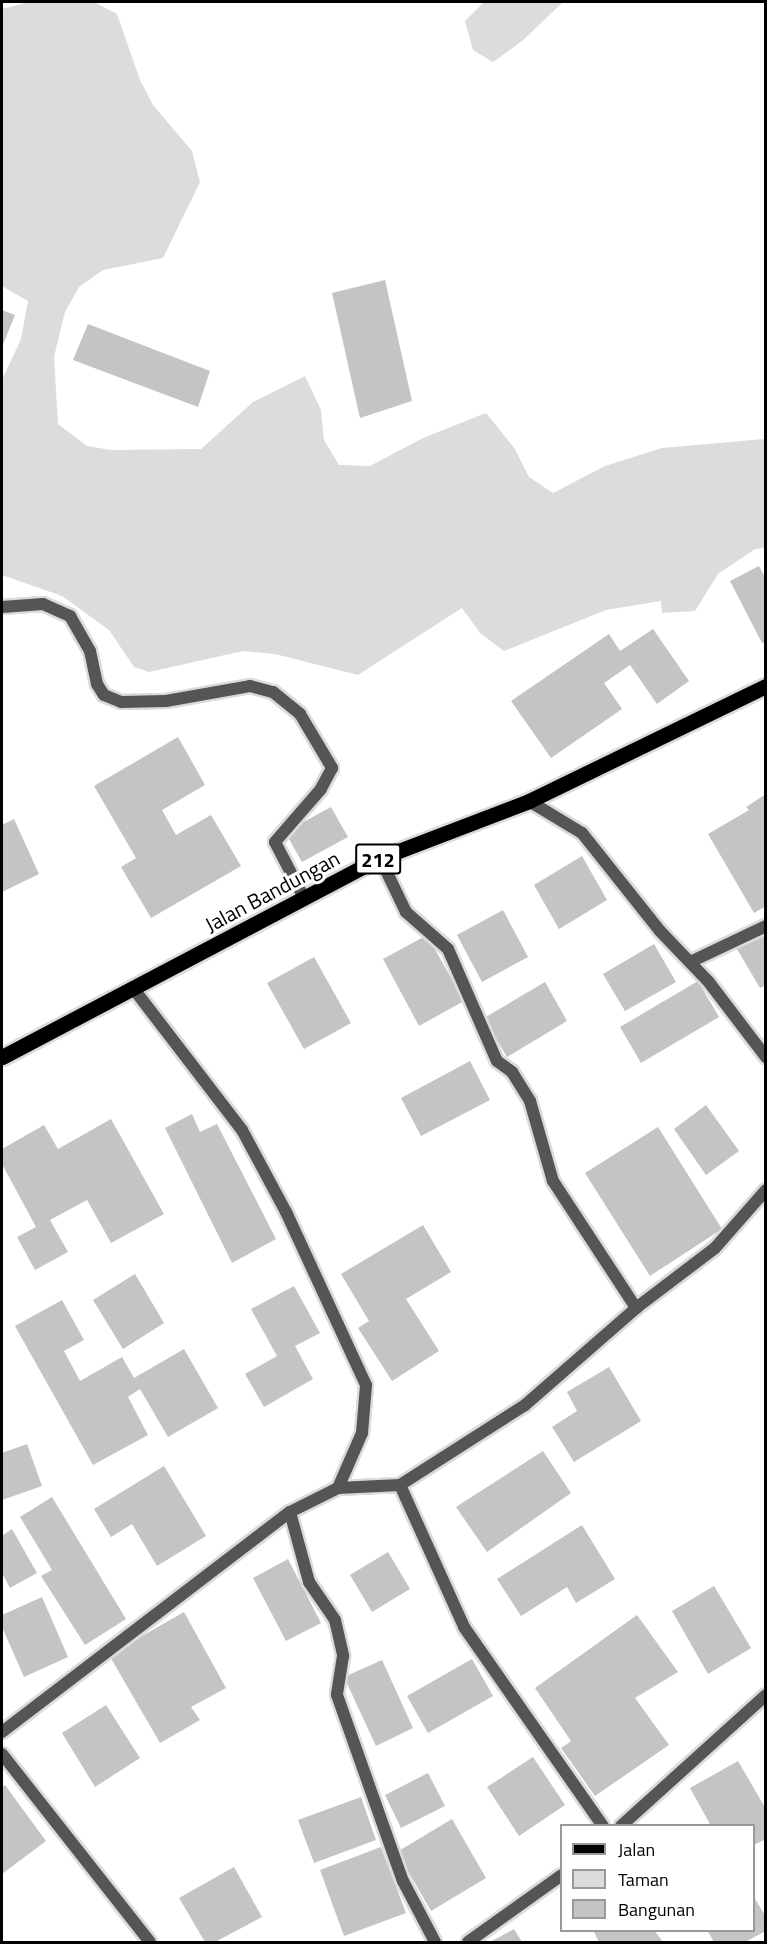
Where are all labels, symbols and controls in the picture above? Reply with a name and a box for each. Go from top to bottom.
road number: 212 [354,842,402,876]
street label: Jalan Bandungan [200,845,344,937]
legend [560,1824,755,1932]
text: Jalan [618,1836,655,1863]
text: Taman [618,1866,669,1893]
text: Bangunan [618,1896,695,1923]

